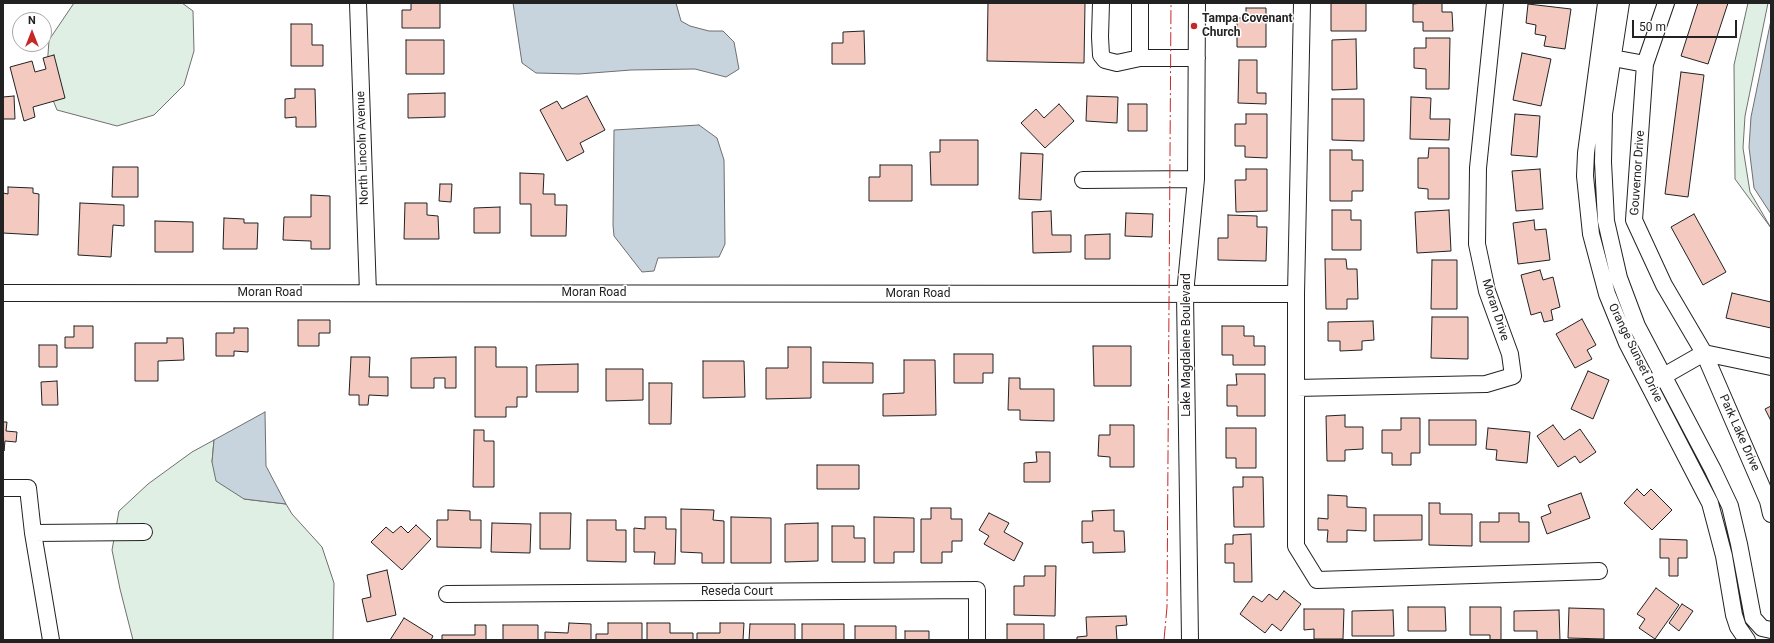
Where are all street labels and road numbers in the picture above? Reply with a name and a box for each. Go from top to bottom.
street label: North Lincoln Avenue [354,91,372,205]
street label: Gouvernor Drive [1628,130,1648,216]
street label: Lake Magdalene Boulevard [1180,273,1194,417]
street label: Moran Drive [1478,277,1512,343]
street label: Moran Road [238,286,302,300]
street label: Moran Road [562,286,626,300]
street label: Moran Road [886,287,950,301]
street label: Orange Sunset Drive [1605,301,1665,405]
street label: Park Lake Drive [1716,392,1762,474]
street label: Reseda Court [701,585,773,599]

